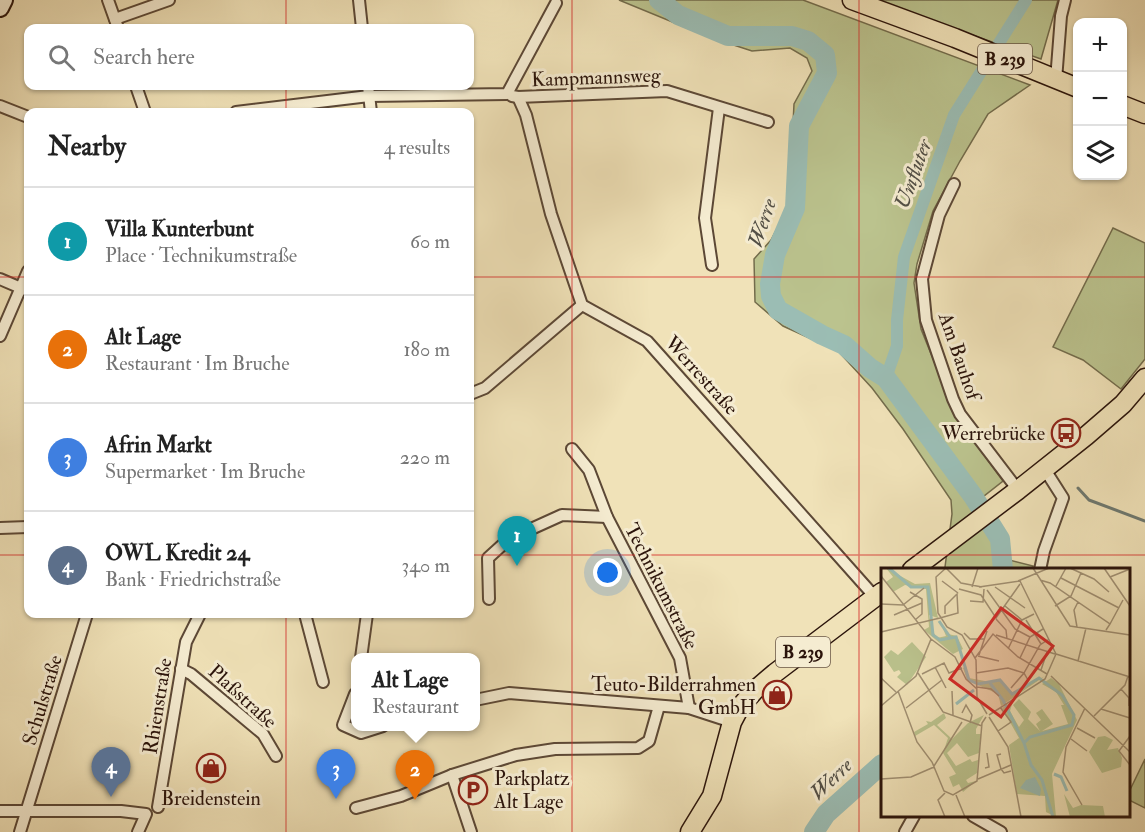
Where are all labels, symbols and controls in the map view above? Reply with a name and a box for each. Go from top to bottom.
map controls [1073,18,1127,180]
button: + [1073,18,1127,72]
search box [24,24,474,90]
icon: search [45,41,78,74]
text: Search here [93,43,195,71]
road number: B 239 [978,44,1032,74]
street label: Kampmannsweg [531,63,662,93]
button: − [1073,72,1127,126]
button: layers [1073,126,1127,180]
text: Nearby [48,131,126,163]
text: 4 results [384,135,450,160]
water label: Umfluter [888,135,939,213]
water label: Werre [742,195,783,251]
text: Villa Kunterbunt [105,215,254,243]
text: 1 [64,229,71,254]
text: 60 m [410,229,450,254]
text: Place · Technikumstraße [105,243,297,268]
street label: Am Bauhof [933,308,987,406]
text: Alt Lage [105,323,181,351]
street label: Werrestraße [659,330,744,420]
text: 2 [62,337,73,362]
text: 180 m [403,337,450,362]
text: Restaurant · Im Bruche [105,351,290,376]
bus stop icon: Werrebrücke [1050,417,1082,449]
place label: Werrebrücke [941,421,1045,446]
text: Afrin Markt [105,431,212,459]
text: 3 [64,445,71,470]
text: 220 m [400,445,450,470]
text: Supermarket · Im Bruche [105,459,305,484]
pin: 1 [498,516,536,566]
street label: Technikumstraße [619,519,704,654]
text: OWL Kredit 24 [105,539,249,567]
text: 4 [62,553,73,578]
text: 340 m [402,553,450,578]
your location [593,558,622,587]
text: Bank · Friedrichstraße [105,567,281,592]
inset map [881,568,1130,817]
road number: B 239 [776,637,830,667]
street label: Schulstraße [17,652,68,748]
popup [351,653,480,731]
street label: Rhienstraße [138,656,177,756]
street label: Plaßstraße [203,659,282,734]
text: Alt Lage [372,666,448,694]
place label: Teuto-Bilderrahmen GmbH [591,672,756,720]
shop icon: Teuto-Bilderrahmen GmbH [761,679,793,711]
text: Restaurant [372,694,459,719]
pin: 4 [92,748,130,797]
pin: 3 [316,750,356,799]
pin: 2 [396,750,434,800]
shop icon: Breidenstein [195,752,227,784]
water label: Werre [804,752,859,806]
place label: Parkplatz Alt Lage [493,766,570,814]
parking icon: Parkplatz Alt Lage [457,774,489,806]
place label: Breidenstein [161,786,261,811]

